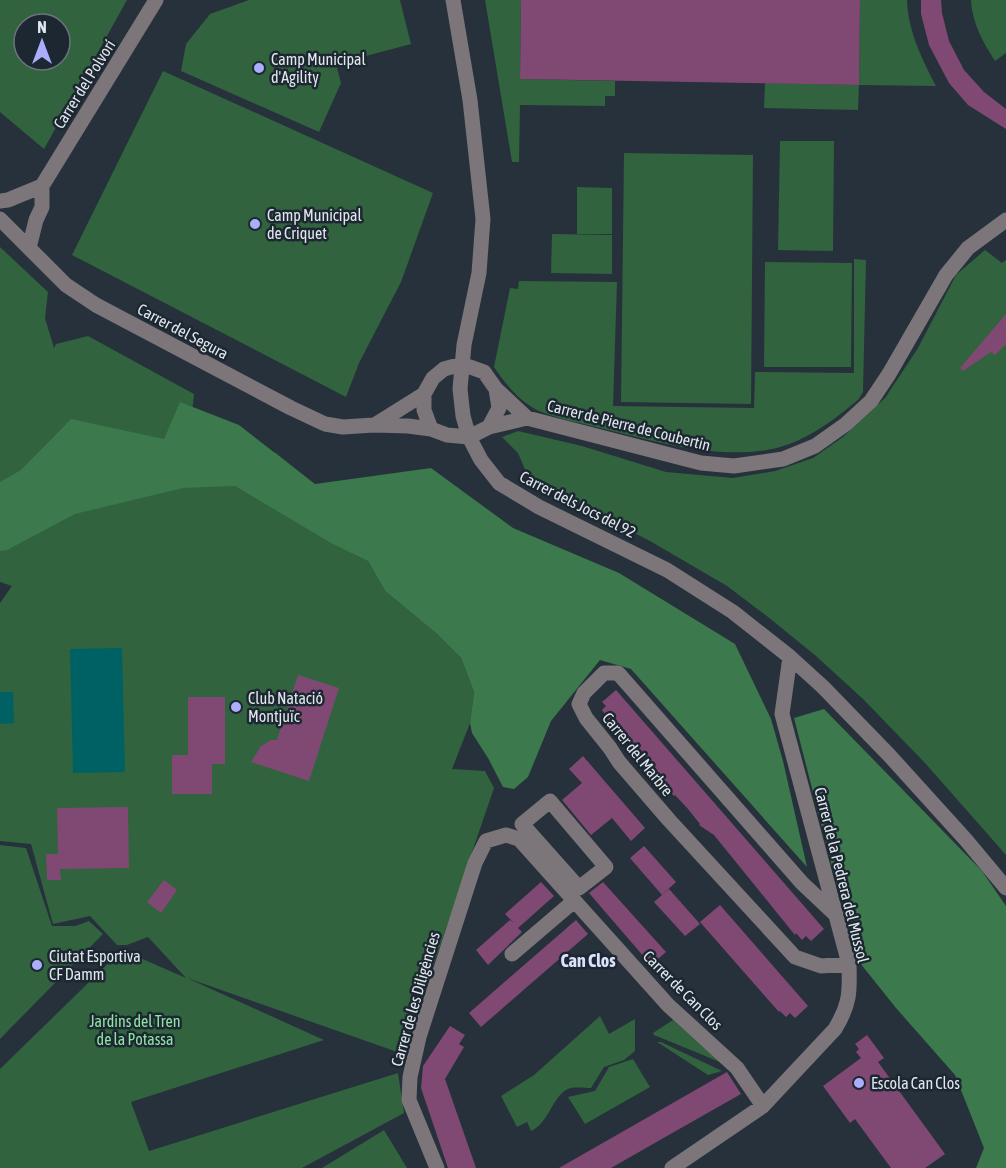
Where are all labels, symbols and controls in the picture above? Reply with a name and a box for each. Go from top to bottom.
north arrow [12,12,72,72]
text: N [37,18,47,36]
street label: Carrer del Polvorí [50,36,119,132]
place label: Camp Municipal d'Agility [271,50,366,87]
marker: Camp Municipal d'Agility [252,61,266,75]
place label: Camp Municipal de Criquet [267,206,362,243]
marker: Camp Municipal de Criquet [248,217,262,231]
street label: Carrer del Segura [134,300,231,363]
street label: Carrer de Pierre de Coubertin [546,396,712,454]
street label: Carrer dels Jocs del 92 [517,467,639,541]
place label: Club Natació Montjuïc [248,689,323,726]
marker: Club Natació Montjuïc [229,700,243,714]
street label: Carrer del Marbre [599,709,677,799]
street label: Carrer de la Pedrera del Mussol [811,785,873,965]
street label: Carrer de les Diligències [387,929,444,1069]
place label: Ciutat Esportiva CF Damm [49,947,141,983]
street label: Carrer de Can Clos [640,947,726,1033]
district label: Can Clos [560,950,616,971]
marker: Ciutat Esportiva CF Damm [30,958,44,972]
park label: Jardins del Tren de la Potassa [89,1012,181,1048]
place label: Escola Can Clos [871,1074,960,1092]
marker: Escola Can Clos [852,1076,866,1090]

